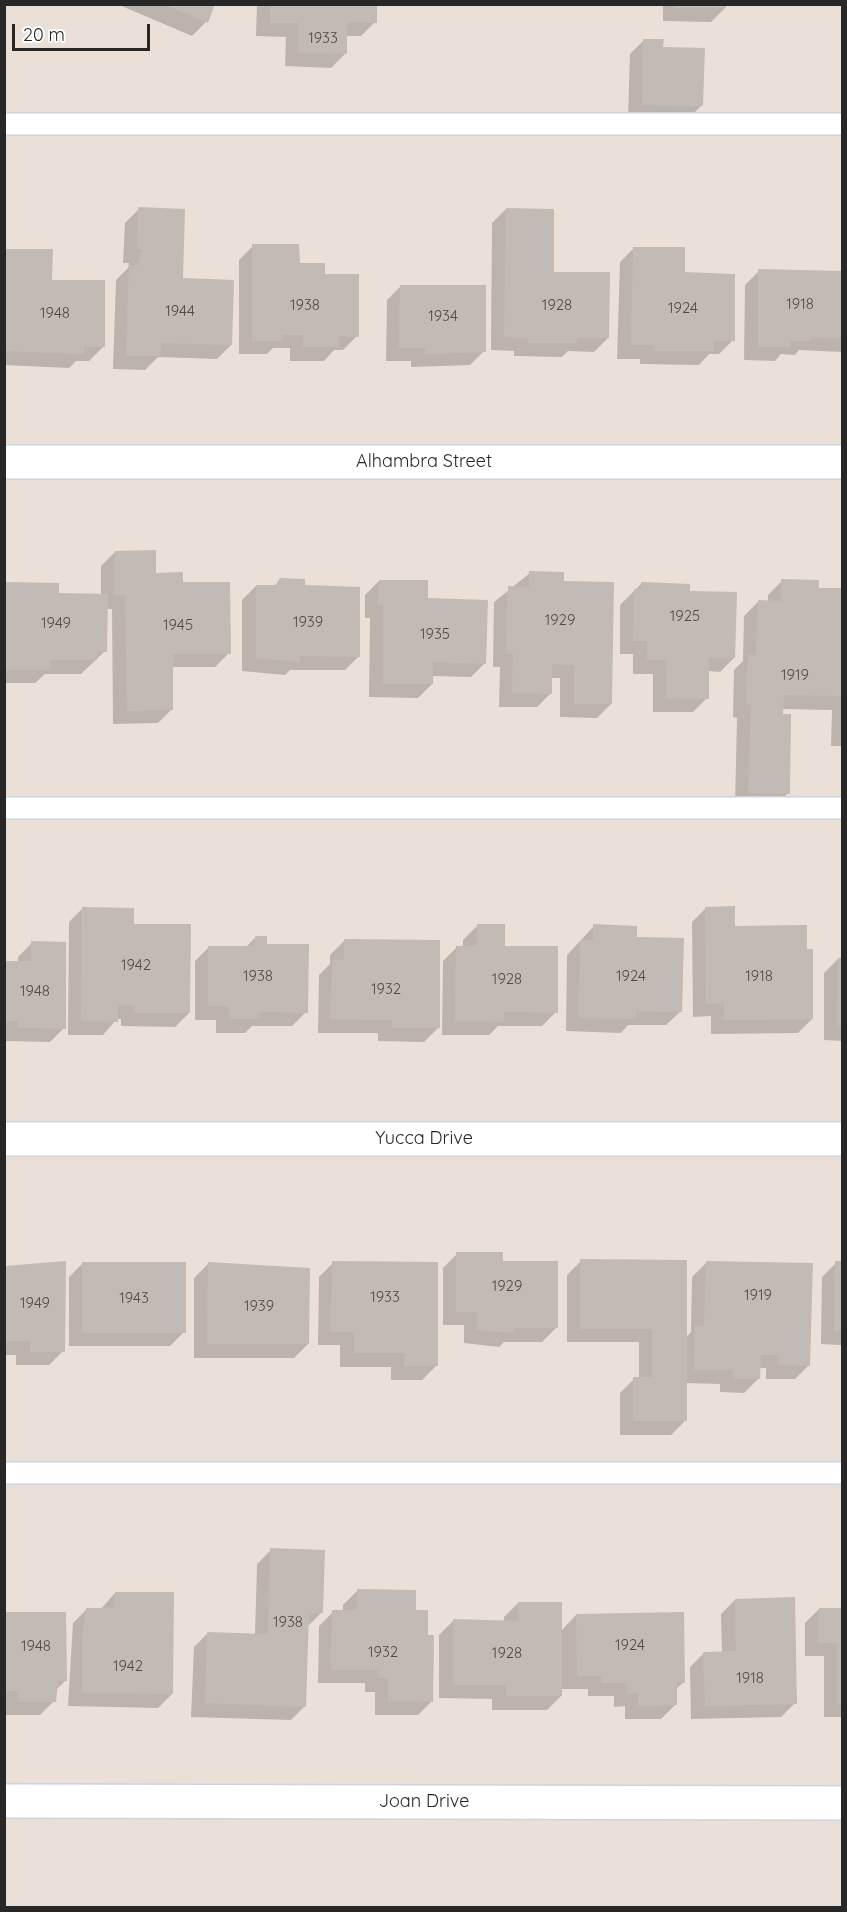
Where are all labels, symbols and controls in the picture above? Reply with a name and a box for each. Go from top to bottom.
scale bar [15,12,153,50]
text: 20 m [23,23,65,46]
house number: 1933 [308,29,338,47]
house number: 1918 [786,295,814,313]
house number: 1938 [290,296,320,314]
house number: 1928 [542,296,572,314]
house number: 1924 [668,299,698,317]
house number: 1944 [165,302,195,320]
house number: 1948 [40,304,70,322]
house number: 1934 [428,307,458,325]
street label: Alhambra Street [356,451,492,473]
house number: 1925 [670,607,700,625]
house number: 1929 [545,611,575,629]
house number: 1939 [293,613,323,631]
house number: 1949 [41,614,71,632]
house number: 1945 [163,616,193,634]
house number: 1935 [420,625,450,643]
house number: 1919 [781,666,809,684]
house number: 1942 [121,956,151,974]
house number: 1938 [243,967,273,985]
house number: 1924 [616,967,646,985]
house number: 1918 [745,967,773,985]
house number: 1928 [492,970,522,988]
house number: 1932 [371,980,401,998]
house number: 1948 [20,982,50,1000]
street label: Yucca Drive [375,1128,473,1150]
house number: 1929 [492,1277,522,1295]
house number: 1919 [744,1286,772,1304]
house number: 1933 [370,1288,400,1306]
house number: 1943 [119,1289,149,1307]
house number: 1949 [20,1294,50,1312]
house number: 1939 [244,1297,274,1315]
house number: 1938 [273,1613,303,1631]
house number: 1924 [615,1636,645,1654]
house number: 1948 [21,1637,51,1655]
house number: 1932 [368,1643,398,1661]
house number: 1928 [492,1644,522,1662]
house number: 1942 [113,1657,143,1675]
house number: 1918 [736,1669,764,1687]
street label: Joan Drive [379,1791,469,1813]

